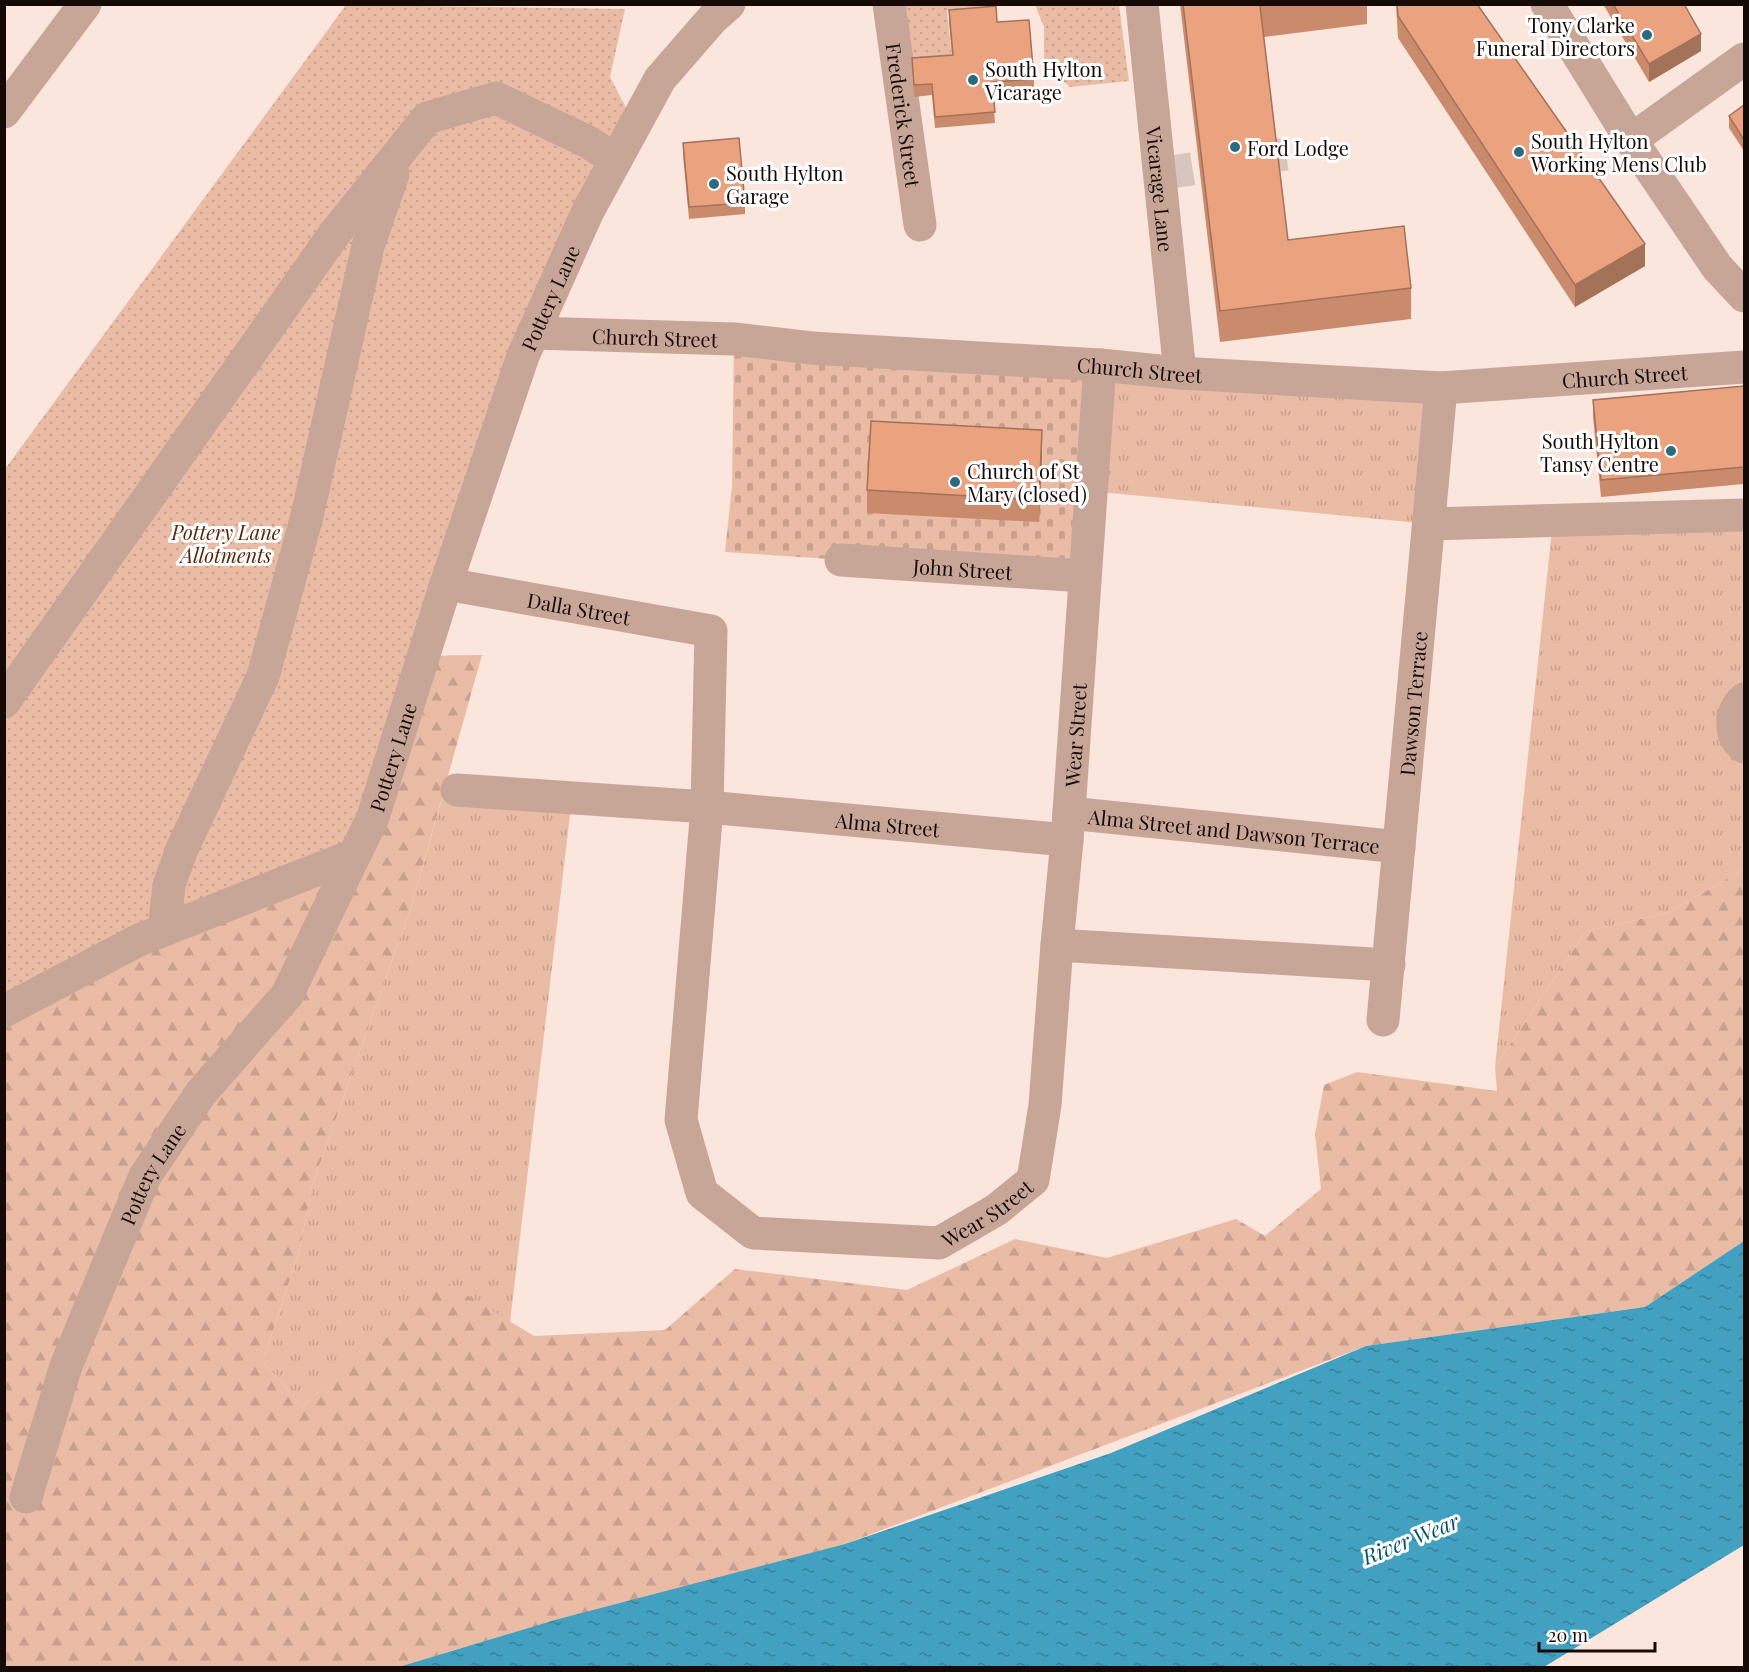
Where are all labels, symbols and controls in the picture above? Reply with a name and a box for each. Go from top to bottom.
place label: Tony Clarke Funeral Directors [1476,11,1635,61]
marker: Tony Clarke Funeral Directors [1640,28,1654,42]
street label: Frederick Street [881,41,928,190]
place label: South Hylton Vicarage [984,55,1102,105]
marker: South Hylton Vicarage [966,73,980,87]
street label: Vicarage Lane [1141,124,1181,253]
place label: South Hylton Working Mens Club [1530,127,1707,177]
place label: Ford Lodge [1247,134,1349,161]
marker: Ford Lodge [1228,140,1242,154]
marker: South Hylton Working Mens Club [1512,145,1526,159]
place label: South Hylton Garage [726,159,843,209]
marker: South Hylton Garage [707,177,721,191]
street label: Pottery Lane [514,240,585,355]
street label: Church Street [592,321,719,352]
street label: Church Street [1076,350,1204,388]
street label: Church Street [1561,357,1689,393]
place label: South Hylton Tansy Centre [1540,427,1659,477]
marker: South Hylton Tansy Centre [1664,444,1678,458]
place label: Church of St Mary (closed) [967,457,1087,507]
marker: Church of St Mary (closed) [948,475,962,489]
park label: Pottery Lane Allotments [171,518,281,568]
street label: John Street [911,551,1014,585]
street label: Dalla Street [525,585,634,630]
street label: Dawson Terrace [1392,630,1432,777]
street label: Wear Street [1057,681,1091,789]
street label: Pottery Lane [362,699,422,815]
street label: Alma Street and Dawson Terrace [1086,801,1381,858]
street label: Alma Street [833,805,942,842]
street label: Pottery Lane [113,1117,191,1229]
street label: Wear Street [935,1172,1038,1253]
water label: River Wear [1357,1506,1463,1570]
scale bar [1539,1615,1654,1653]
text: 20 m [1548,1623,1588,1647]

